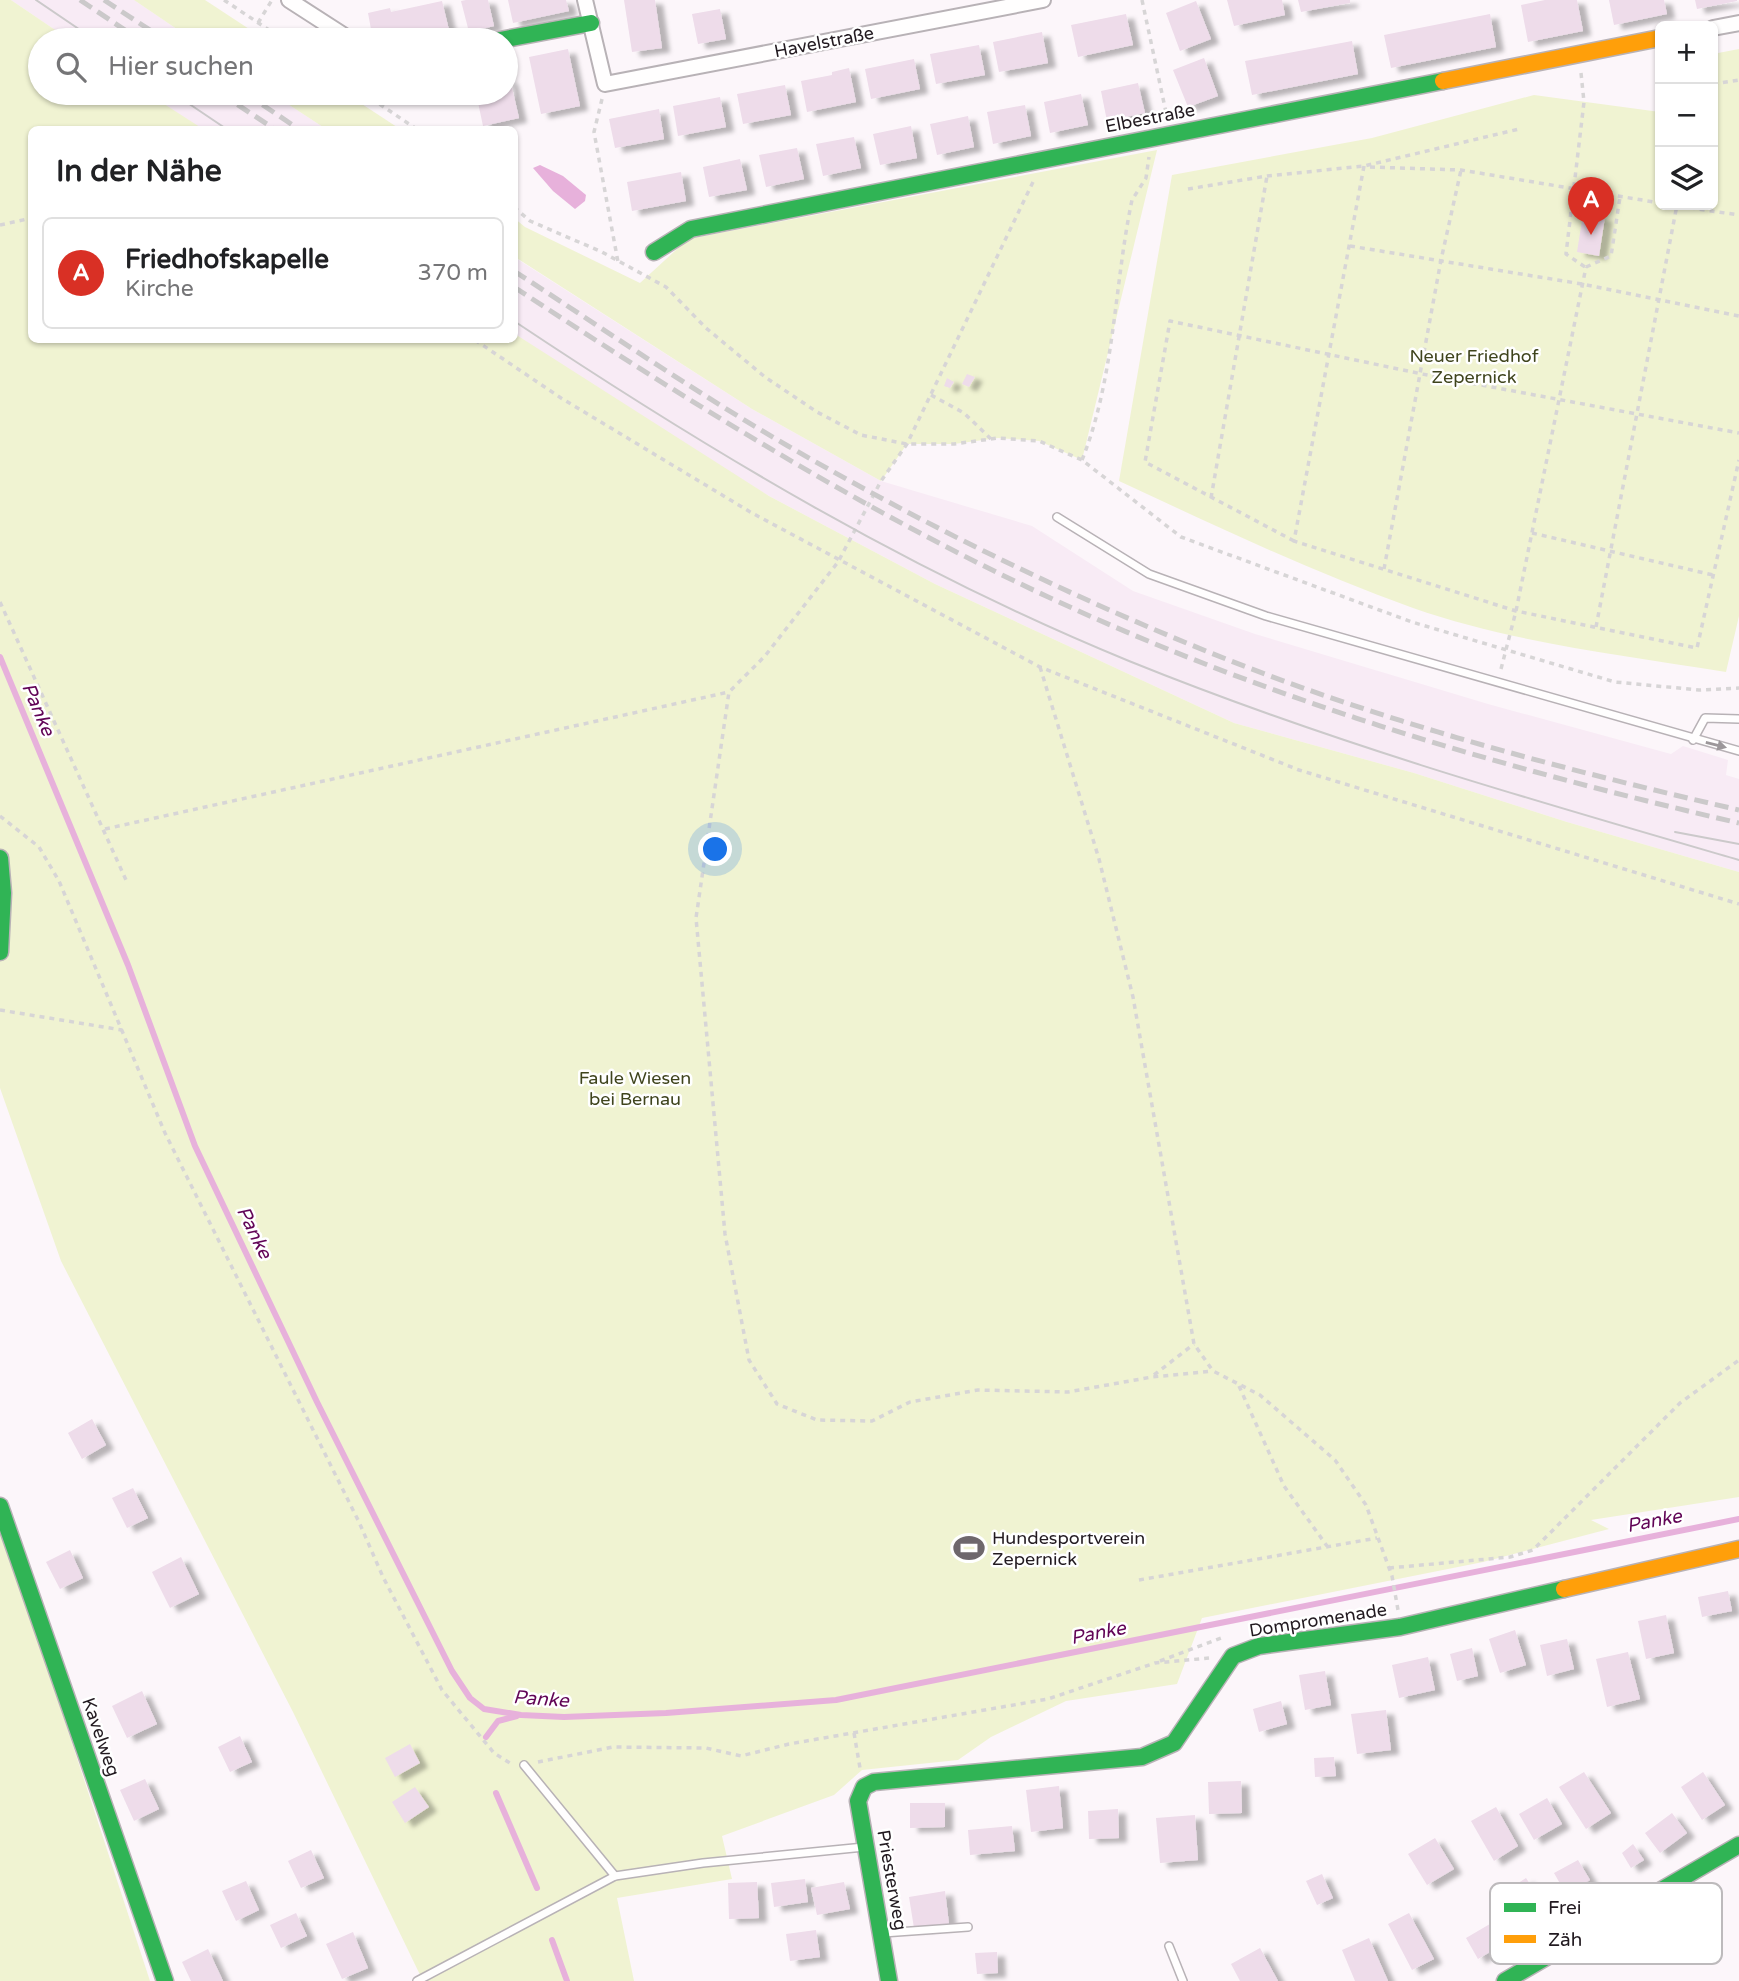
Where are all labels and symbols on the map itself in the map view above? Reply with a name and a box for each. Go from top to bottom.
street label: Havelstraße [772,22,876,62]
street label: Elbestraße [1103,99,1197,137]
pin: A [1568,177,1614,235]
park label: Neuer Friedhof Zepernick [1409,345,1539,388]
water label: Panke [17,680,60,740]
one-way arrow [1705,740,1727,751]
your location [698,832,732,866]
park label: Faule Wiesen bei Bernau [579,1067,691,1110]
water label: Panke [232,1203,277,1263]
water label: Panke [1625,1505,1685,1537]
place label: Hundesportverein Zepernick [992,1527,1145,1570]
sports icon: Hundesportverein Zepernick [952,1531,986,1565]
street label: Dompromenade [1248,1598,1388,1642]
water label: Panke [1069,1617,1129,1649]
water label: Panke [512,1686,571,1712]
street label: Kavelweg [77,1695,125,1779]
street label: Priesterweg [872,1828,912,1932]
legend [1490,1883,1722,1964]
text: Frei [1548,1897,1582,1919]
text: Zäh [1548,1929,1582,1951]

